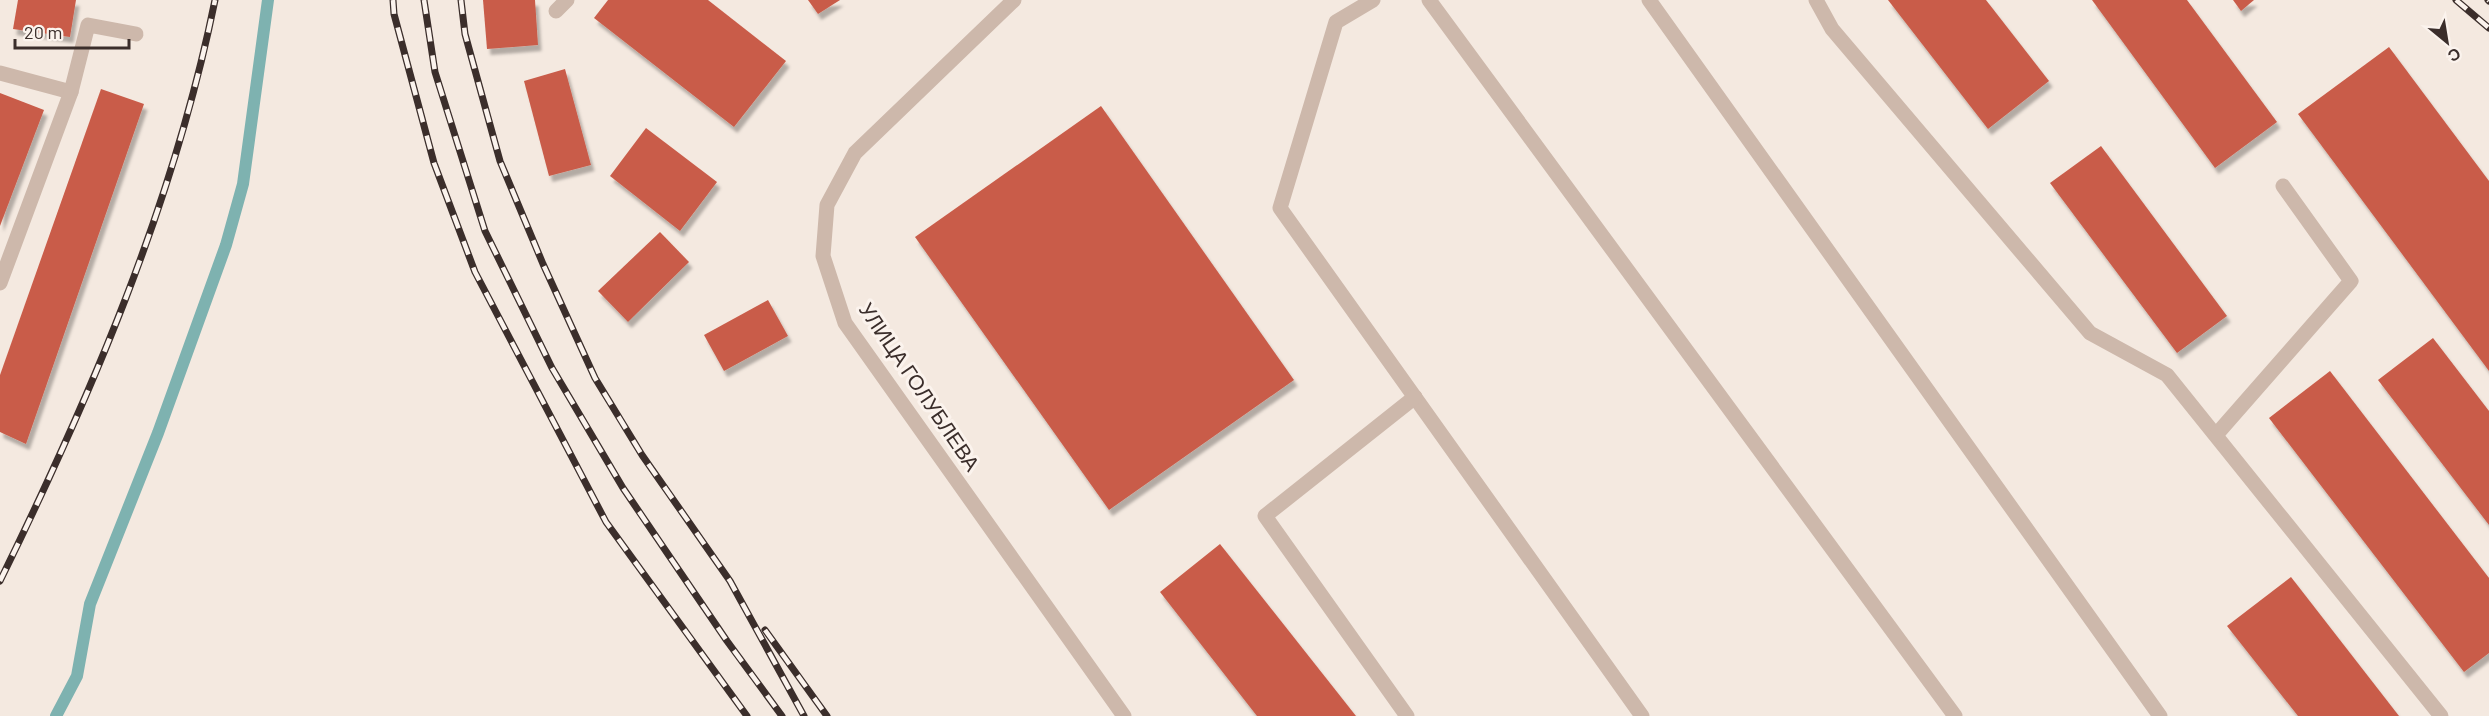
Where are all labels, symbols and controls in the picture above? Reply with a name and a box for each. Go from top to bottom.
scale bar [15,12,129,50]
north arrow [2417,12,2477,72]
text: 20 m [24,21,62,43]
text: С [2445,44,2465,67]
street label: УЛИЦА ГОЛУБЛЕВА [855,297,986,475]

